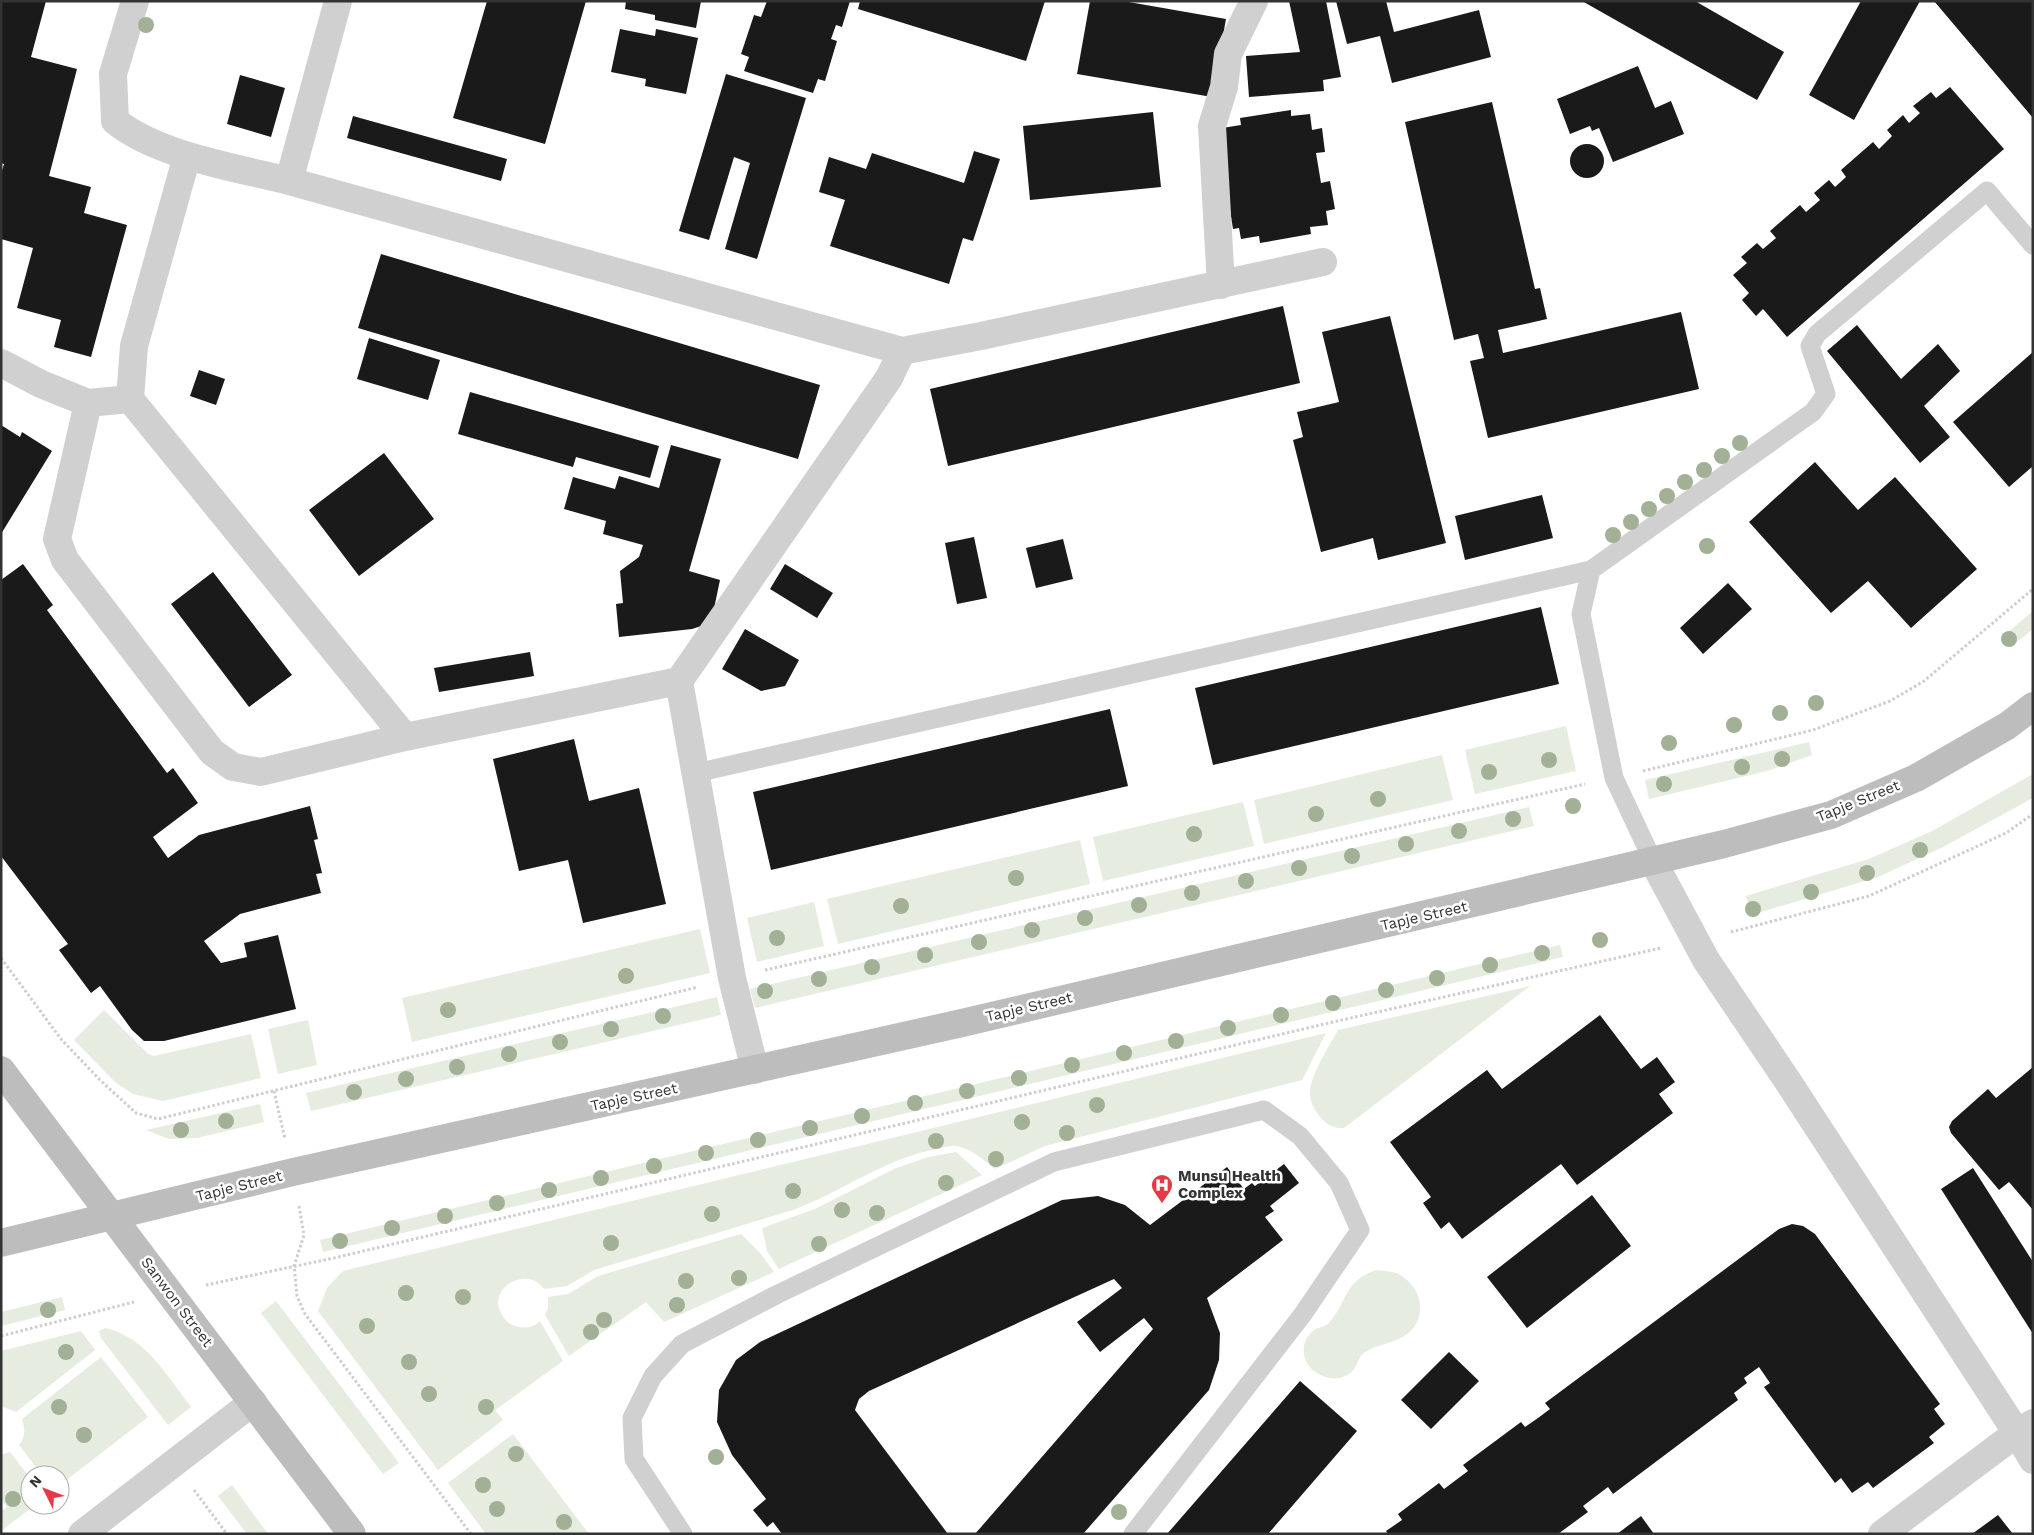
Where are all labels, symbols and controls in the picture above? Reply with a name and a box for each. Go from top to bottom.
street label: Tapje Street [1814,776,1903,826]
street label: Tapje Street [1379,897,1470,935]
street label: Tapje Street [984,988,1075,1026]
street label: Tapje Street [589,1079,680,1115]
street label: Tapje Street [194,1166,285,1205]
place label: Munsu Health Complex [1178,1167,1281,1202]
hospital icon: Munsu Health Complex [1150,1173,1174,1204]
street label: Sanwon Street [137,1253,217,1351]
north arrow [20,1465,70,1515]
text: N [26,1472,45,1491]

